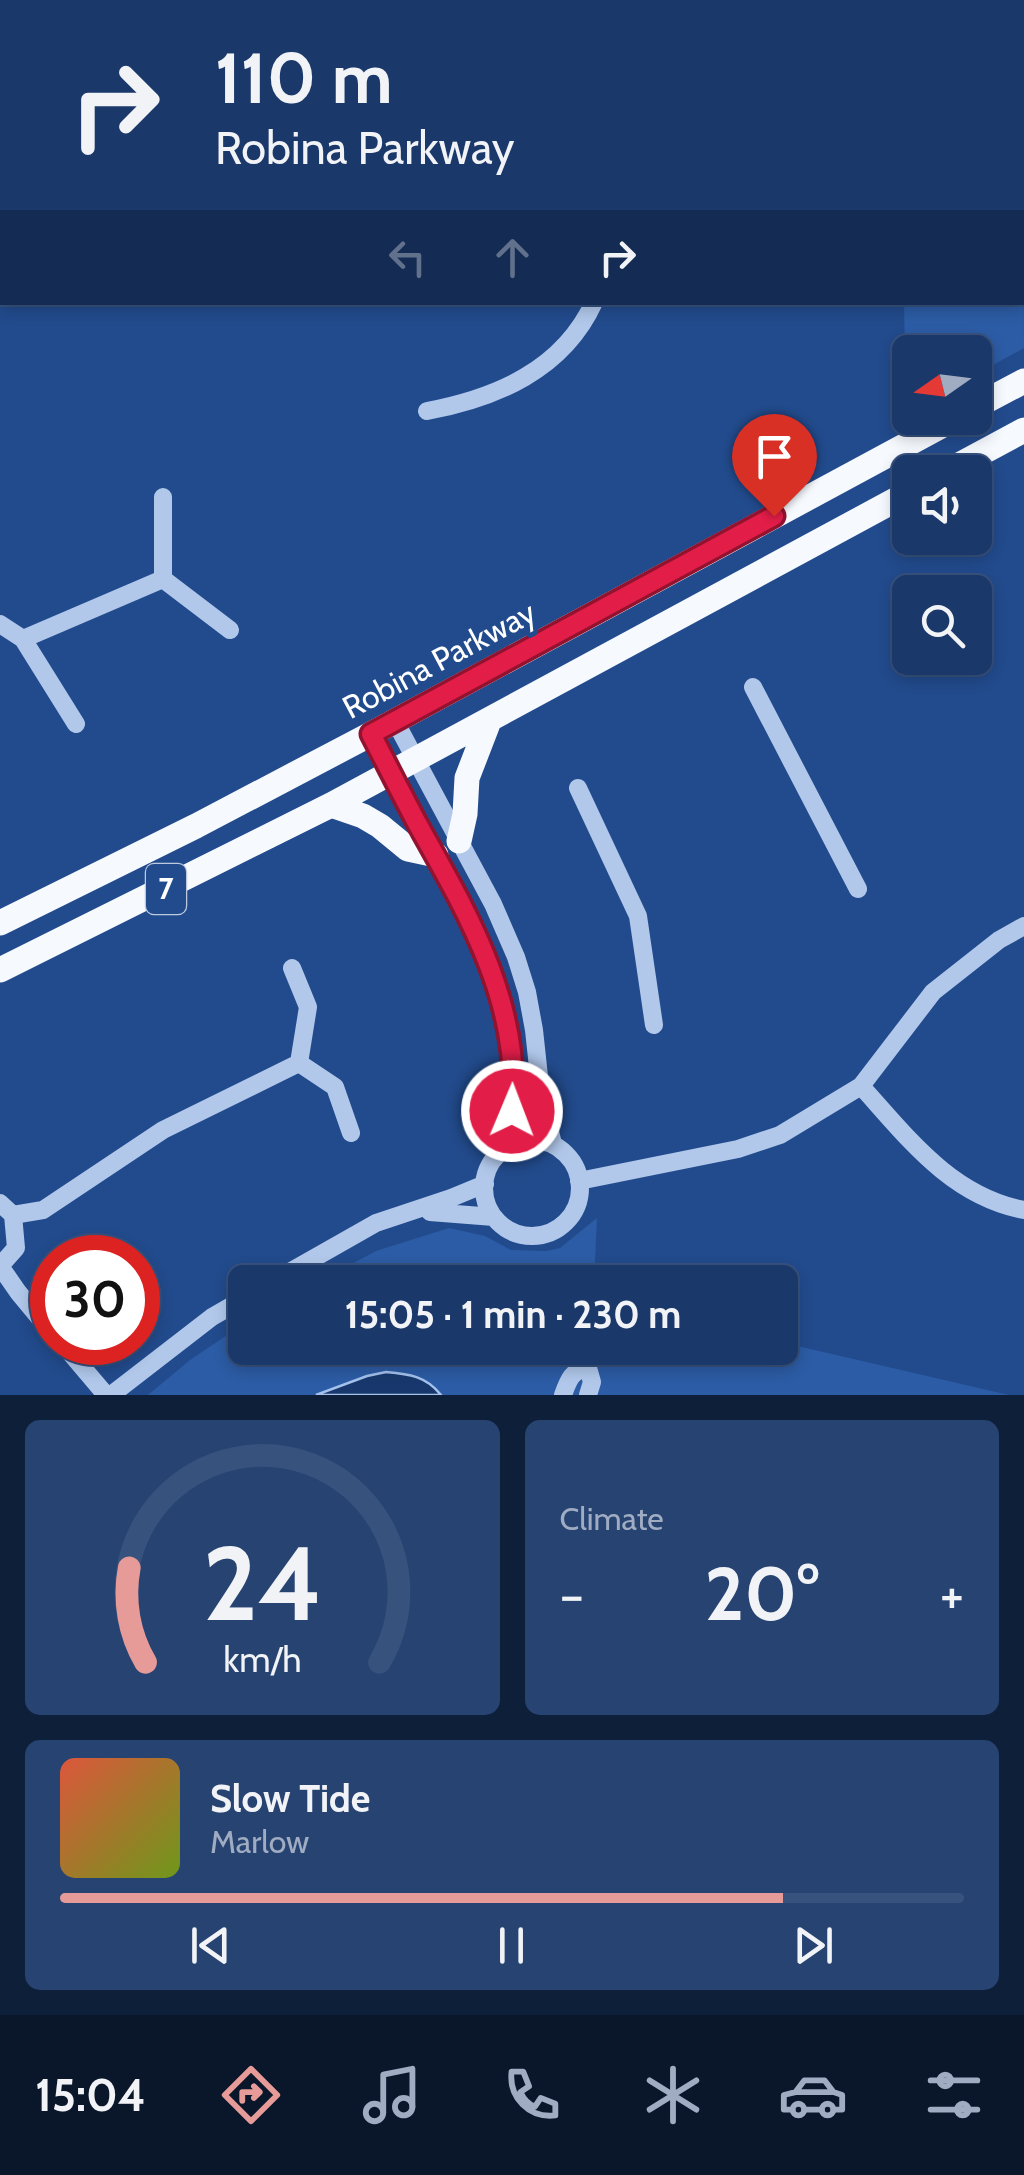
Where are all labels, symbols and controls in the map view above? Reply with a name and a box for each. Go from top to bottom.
text: 110 m [215,35,393,121]
icon: right [50,40,180,170]
text: Robina Parkway [215,121,514,175]
icon: left [380,230,435,285]
icon: ahead [485,230,540,285]
icon: right [590,230,645,285]
north arrow [892,335,992,435]
map controls [892,335,992,675]
pin [732,414,817,517]
icon: arrive [747,429,802,484]
button: sound [892,455,992,555]
button: search [892,575,992,675]
street label: Robina Parkway [336,592,542,727]
road number: 7 [146,864,186,914]
position arrow [460,1059,564,1163]
speed limit sign: 30 [30,1235,160,1365]
text: 15:05 · 1 min · 230 m [345,1291,681,1338]
text: Climate [560,1499,664,1538]
text: 24 [202,1520,322,1646]
text: 20° [705,1548,819,1639]
text: − [560,1561,584,1628]
text: + [940,1561,964,1628]
text: km/h [223,1638,301,1681]
text: Slow Tide [210,1775,370,1822]
text: Marlow [210,1822,309,1861]
icon: previous [183,1918,238,1973]
icon: pause [484,1918,539,1973]
icon: next [786,1918,841,1973]
icon: directions [216,2060,286,2130]
icon: music [357,2060,427,2130]
icon: phone [497,2060,567,2130]
icon: climate [638,2060,708,2130]
icon: car [778,2060,848,2130]
icon: filters [919,2060,989,2130]
text: 15:04 [35,2068,146,2122]

